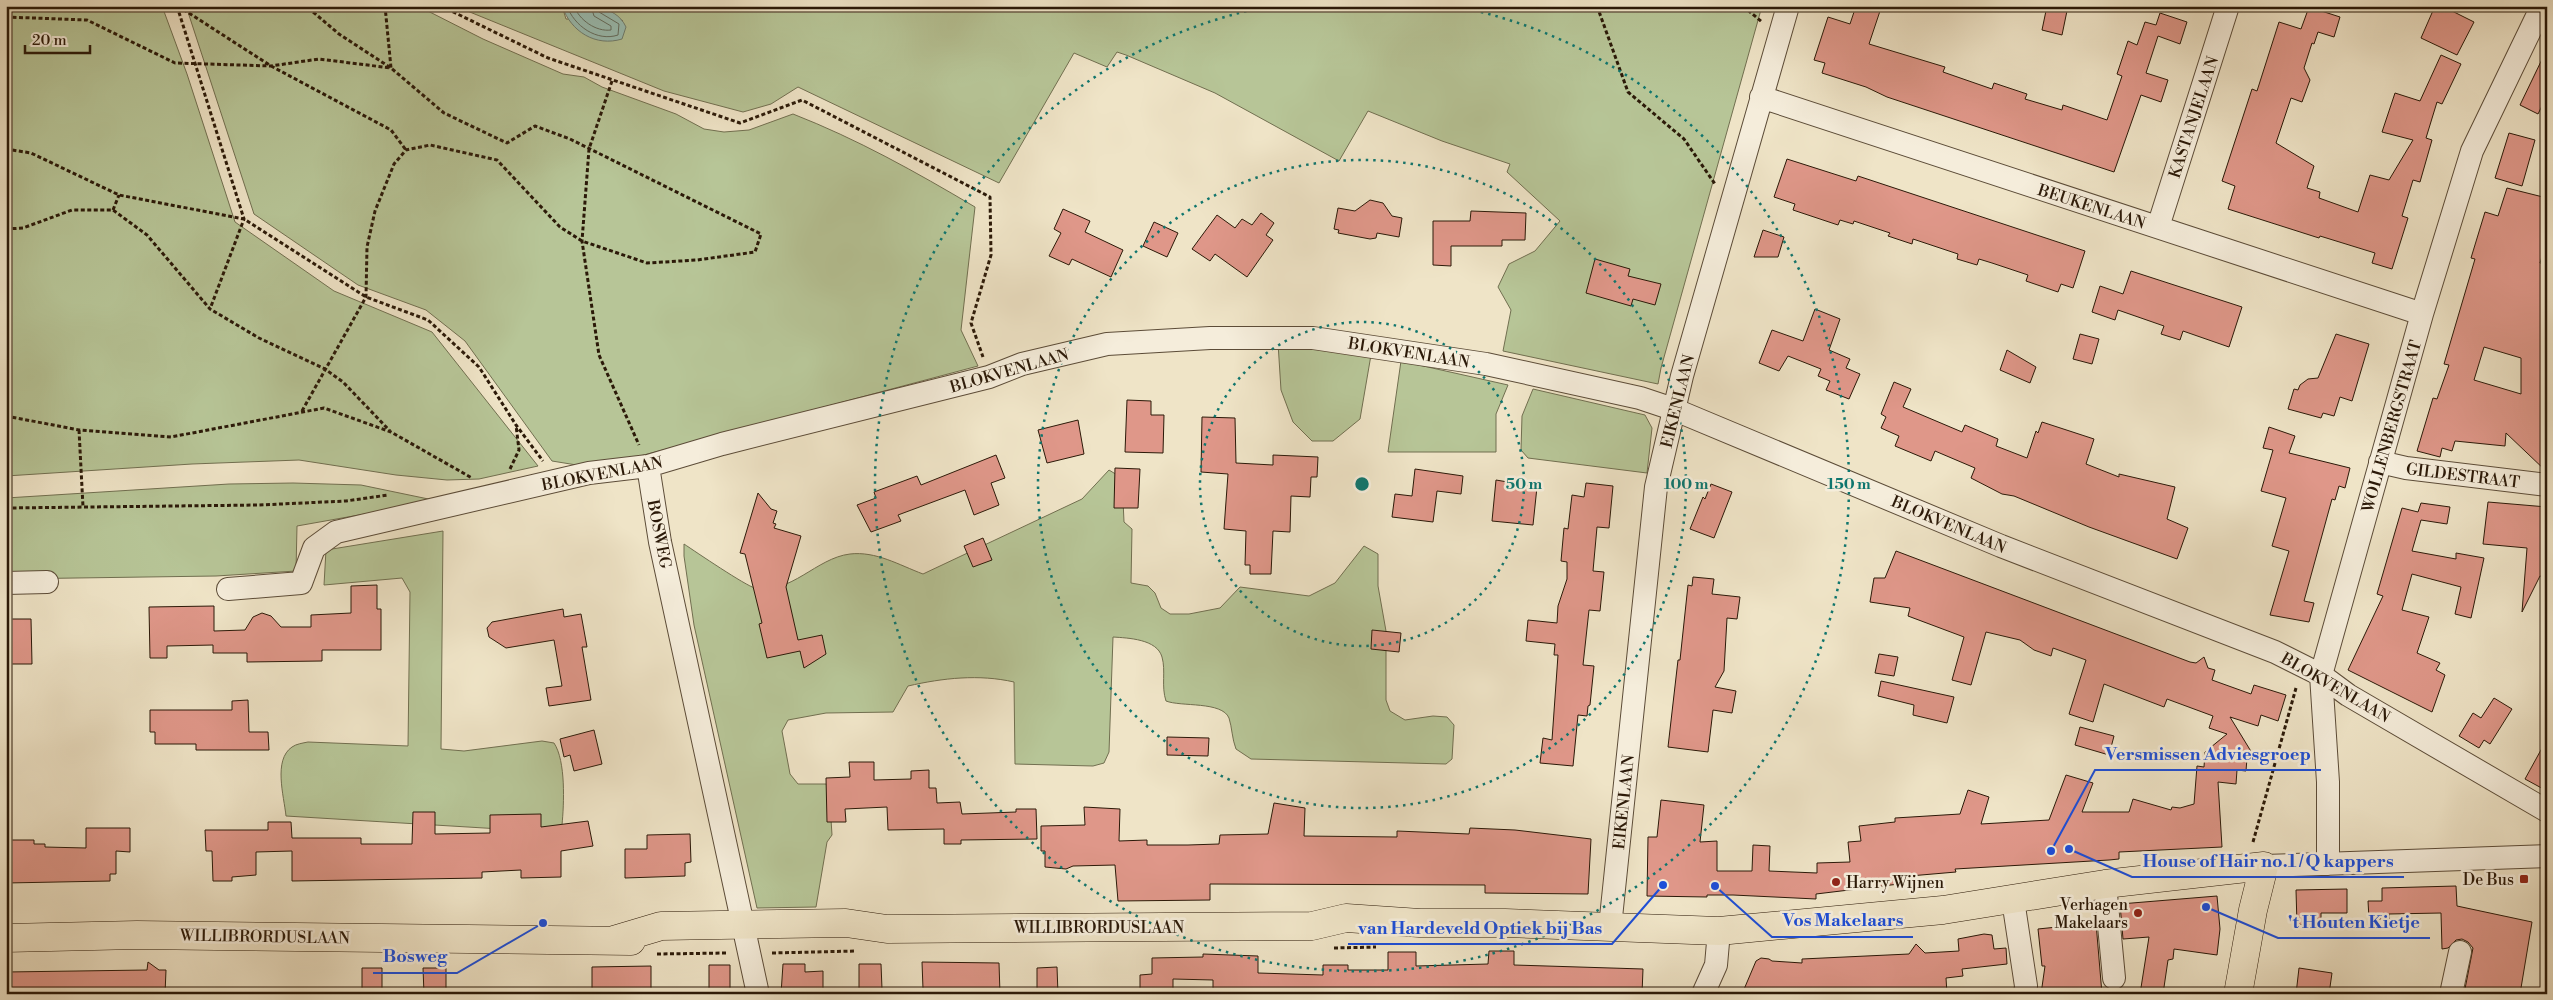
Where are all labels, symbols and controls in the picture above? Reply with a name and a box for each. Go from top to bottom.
scale bar [25,22,90,54]
text: 20 m [32,31,67,50]
street label: KASTANJELAAN [2165,54,2223,181]
street label: BEUKENLAAN [2034,180,2148,234]
street label: BLOKVENLAAN [1346,333,1471,372]
street label: WOLLENBERGSTRAAT [2358,338,2426,516]
street label: BLOKVENLAAN [947,344,1071,398]
street label: EIKENLAAN [1657,352,1699,450]
street label: BLOKVENLAAN [539,452,664,496]
street label: GILDESTRAAT [2405,459,2521,493]
centre of rings [1353,475,1371,493]
text: 50 m [1506,475,1542,494]
text: 100 m [1664,475,1709,494]
text: 150 m [1827,475,1871,494]
street label: BLOKVENLAAN [1887,491,2009,558]
street label: BOSWEG [642,497,676,571]
street label: BLOKVENLAAN [2276,648,2394,727]
callout: Versmissen Adviesgroep [2095,737,2321,770]
text: Versmissen Adviesgroep [2104,743,2311,766]
street label: EIKENLAAN [1609,753,1639,851]
callout: House of Hair no.1 / Q kappers [2132,844,2404,877]
text: House of Hair no.1 / Q kappers [2142,850,2394,873]
place label: De Bus [2463,870,2514,890]
place label: Harry Wijnen [1846,873,1944,893]
marker: De Bus [2518,873,2530,885]
marker: Harry Wijnen [1830,876,1842,888]
place label: Verhagen Makelaars [2055,895,2128,933]
callout: Vos Makelaars [1772,904,1913,937]
callout: 't Houten Kietje [2278,905,2430,938]
marker: Verhagen Makelaars [2132,907,2144,919]
text: Vos Makelaars [1782,909,1904,932]
callout: van Hardeveld Optiek bij Bas [1348,911,1612,944]
text: 't Houten Kietje [2288,911,2420,934]
text: van Hardeveld Optiek bij Bas [1357,917,1602,940]
street label: WILLIBRORDUSLAAN [1013,918,1184,938]
street label: WILLIBRORDUSLAAN [179,925,350,948]
callout: Bosweg [373,940,457,973]
text: Bosweg [383,945,448,968]

